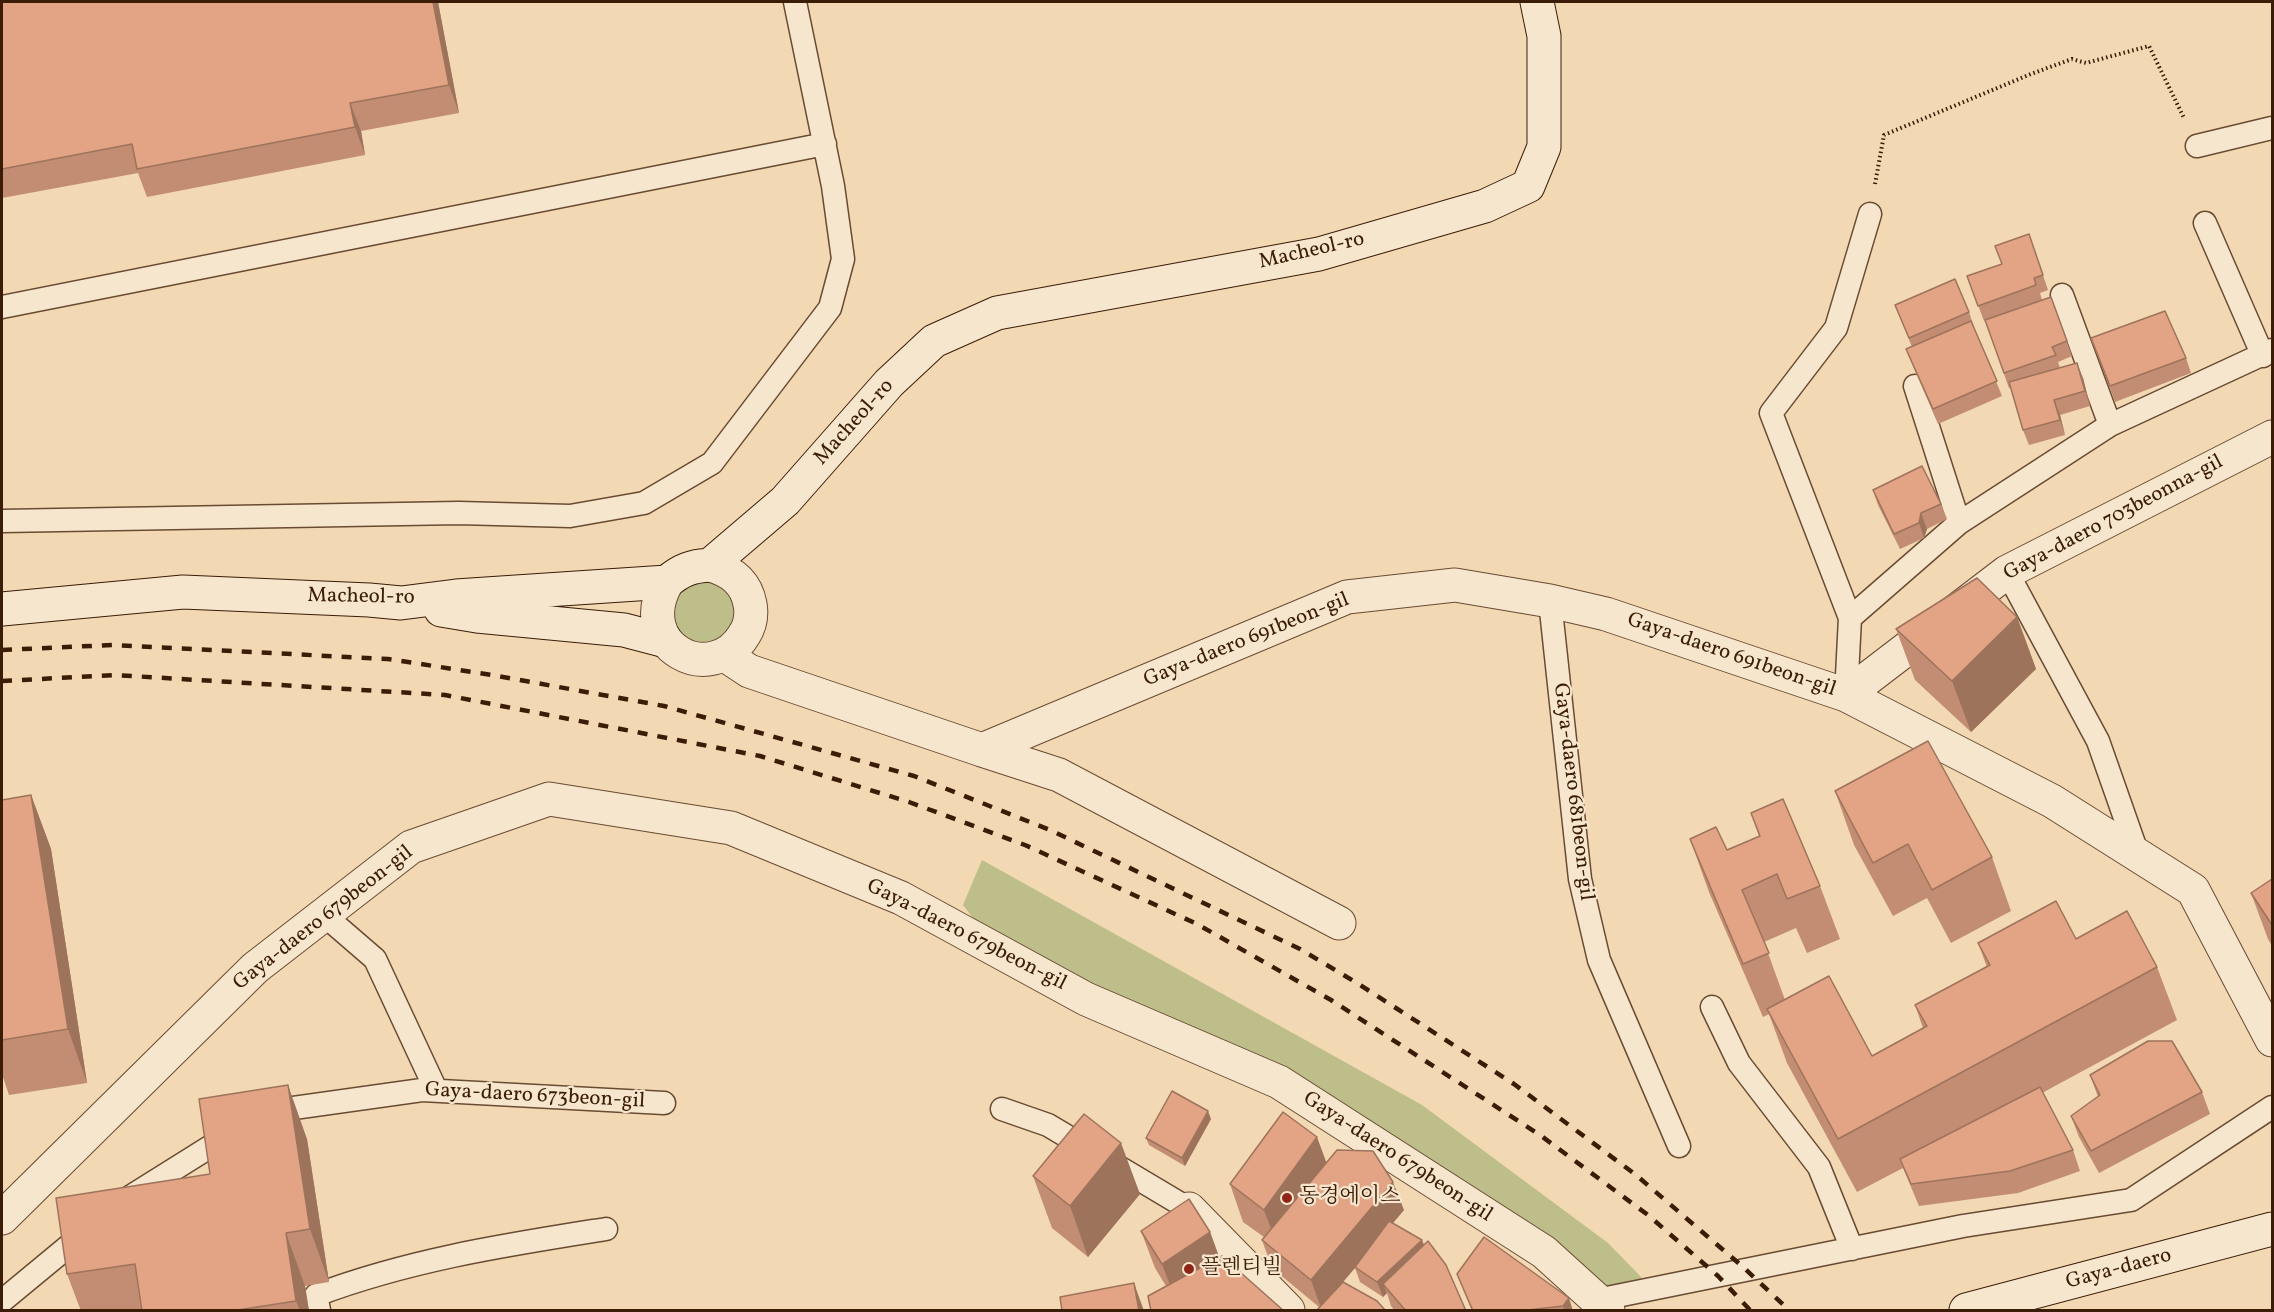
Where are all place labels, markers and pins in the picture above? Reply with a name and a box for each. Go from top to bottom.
place label: 동경에이스 [1299,1185,1400,1211]
marker: 동경에이스 [1280,1191,1294,1205]
place label: 플렌티빌 [1201,1256,1282,1282]
marker: 플렌티빌 [1182,1262,1196,1276]

